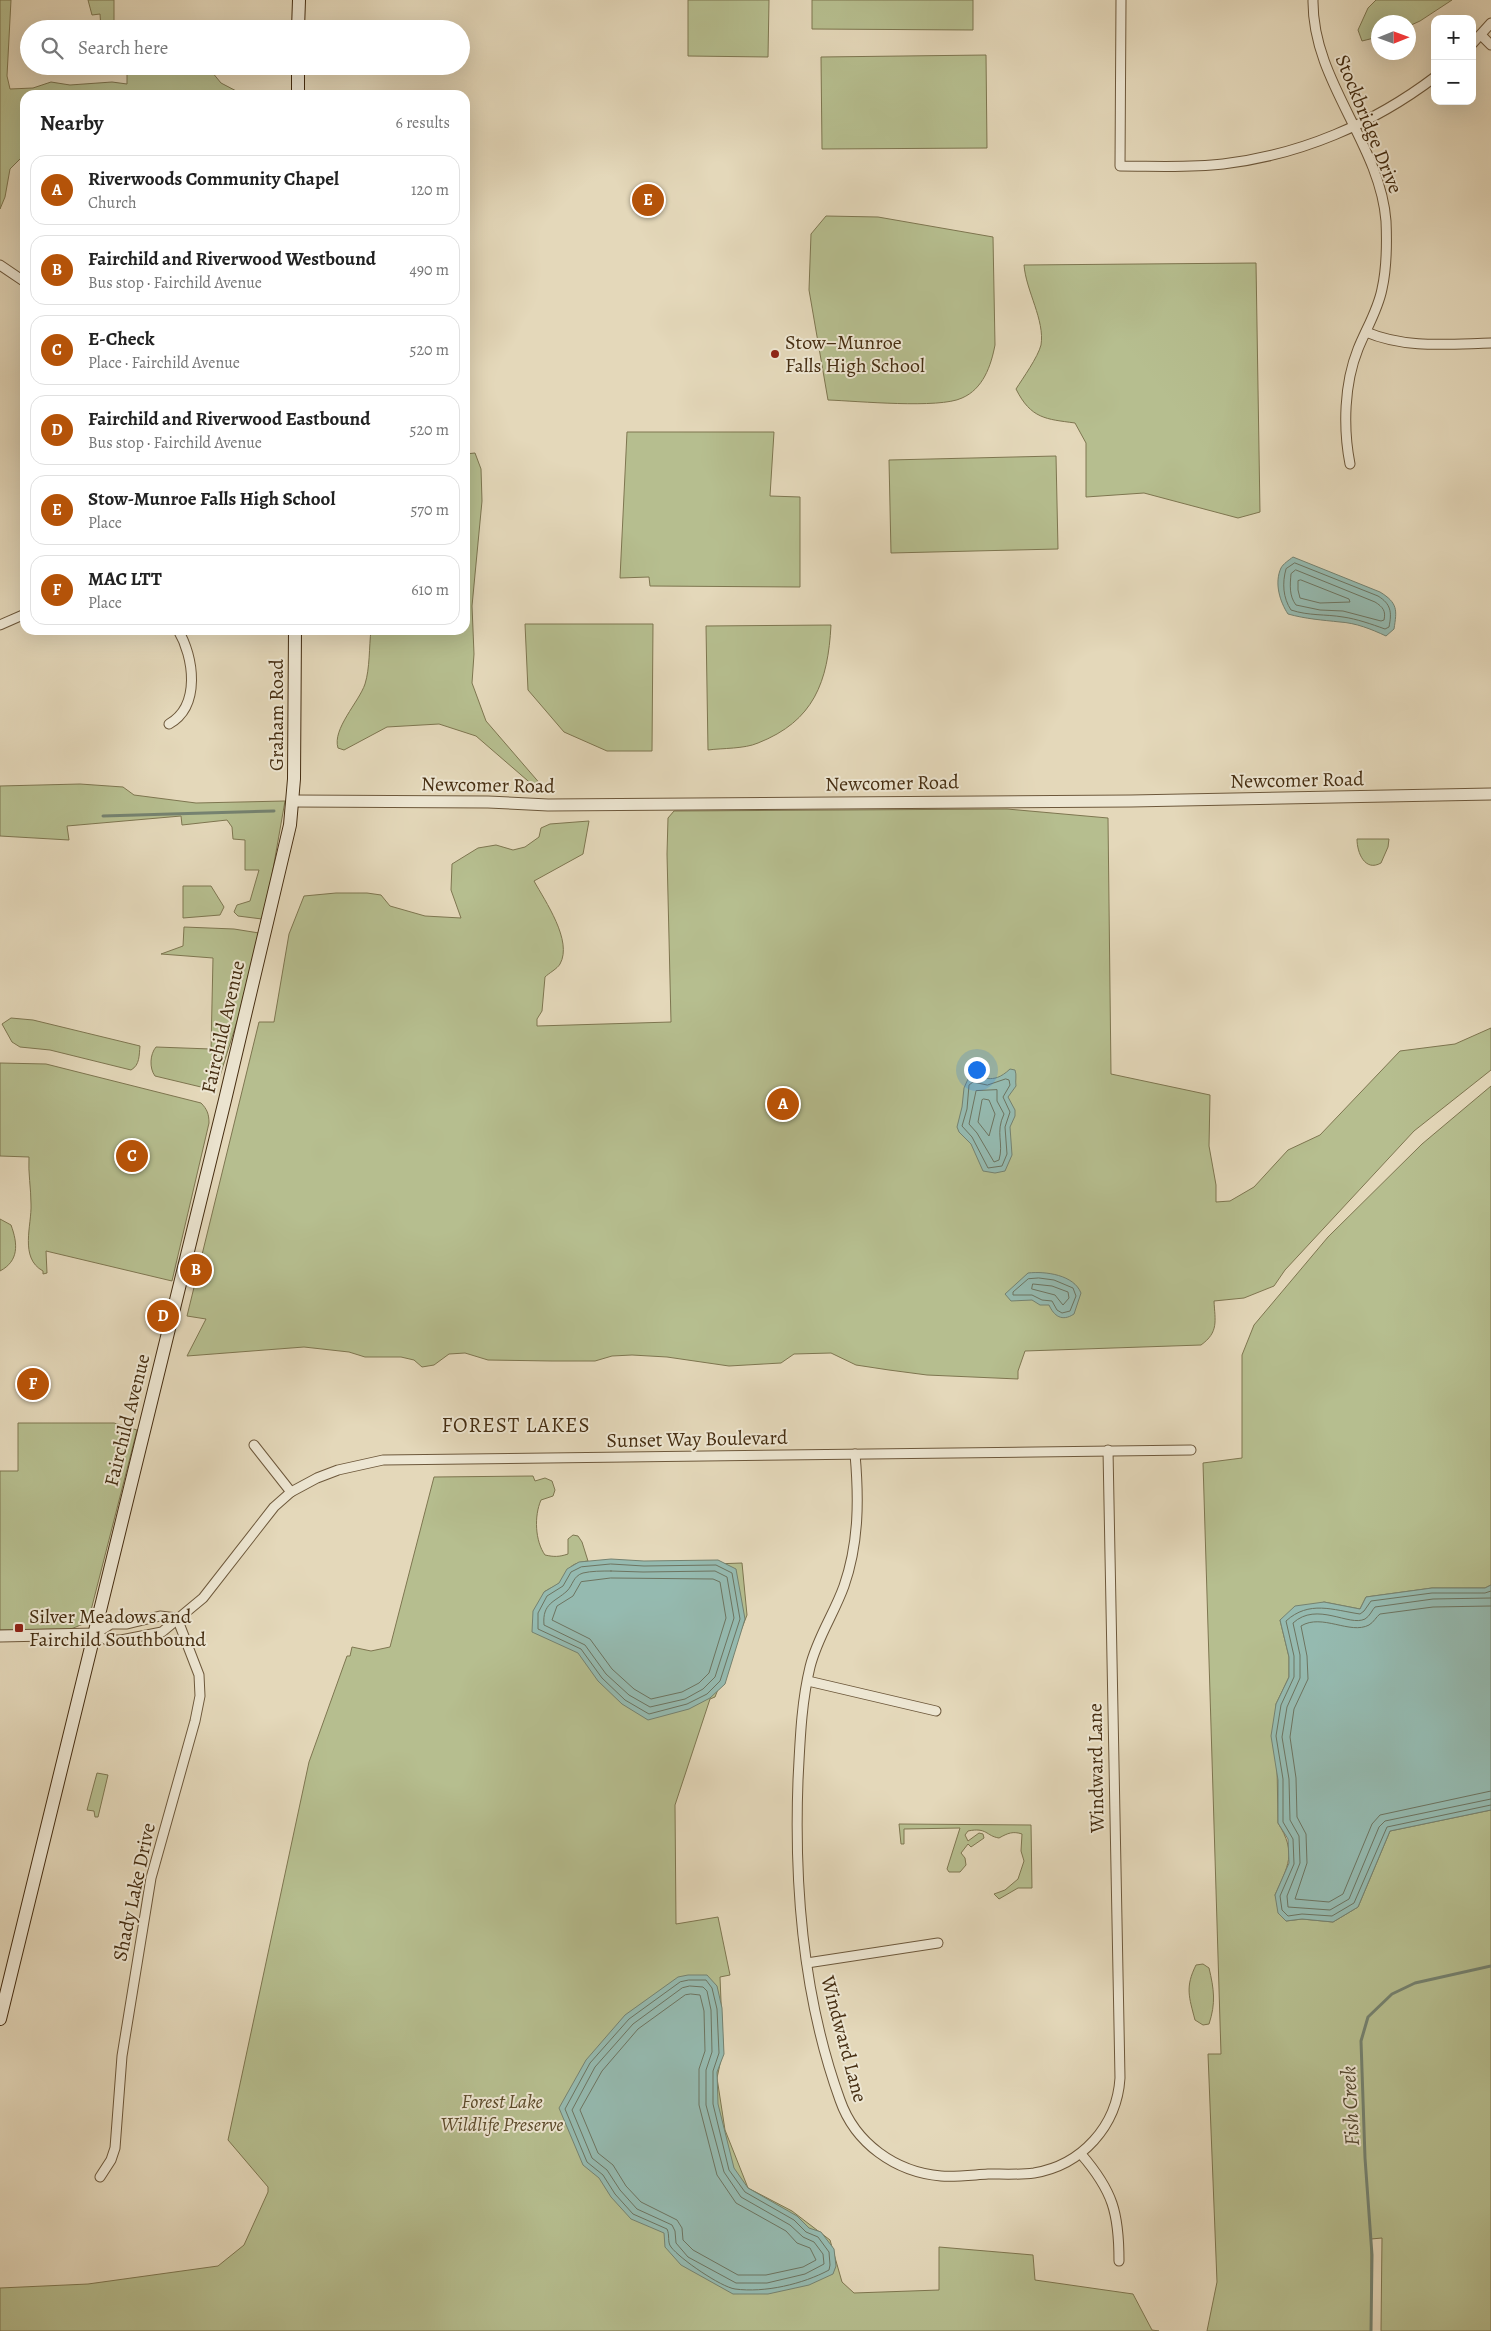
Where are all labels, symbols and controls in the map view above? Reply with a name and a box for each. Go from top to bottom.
north arrow [1371,15,1416,60]
map controls [1431,15,1476,105]
button: + [1431,15,1476,60]
search box [20,20,470,75]
icon: search [38,34,66,62]
text: Search here [78,35,168,61]
street label: Stockbridge Drive [1329,51,1409,198]
button: − [1431,60,1476,105]
text: Nearby [40,109,103,137]
text: 6 results [396,112,450,134]
text: Riverwoods Community Chapel [88,166,339,192]
text: A [52,179,62,201]
text: 120 m [411,179,449,201]
pin: E [632,181,664,219]
text: Church [88,192,137,214]
text: Fairchild and Riverwood Westbound [88,246,376,272]
text: B [52,259,62,281]
text: 490 m [409,259,449,281]
text: Bus stop · Fairchild Avenue [88,272,262,294]
text: E-Check [88,326,154,352]
place label: Stow–Munroe Falls High School [785,329,925,379]
text: C [52,339,62,361]
text: 520 m [410,339,449,361]
marker: Stow–Munroe Falls High School [769,348,781,360]
text: Place · Fairchild Avenue [88,352,240,374]
text: Fairchild and Riverwood Eastbound [88,406,370,432]
text: D [51,419,63,441]
text: 520 m [410,419,449,441]
text: Bus stop · Fairchild Avenue [88,432,262,454]
text: Stow-Munroe Falls High School [88,486,335,512]
text: E [52,499,62,521]
text: 570 m [410,499,449,521]
text: Place [88,512,122,534]
text: MAC LTT [88,566,162,592]
text: F [53,579,61,601]
text: 610 m [411,579,449,601]
text: Place [88,592,122,614]
street label: Graham Road [263,659,290,771]
street label: Newcomer Road [1230,765,1364,795]
street label: Newcomer Road [825,768,959,798]
street label: Newcomer Road [421,770,555,800]
street label: Fairchild Avenue [195,958,251,1096]
your location [964,1057,990,1083]
pin: A [767,1085,799,1123]
pin: C [116,1137,148,1175]
pin: B [180,1251,212,1289]
pin: D [147,1297,179,1335]
street label: Fairchild Avenue [97,1351,157,1489]
pin: F [17,1365,49,1403]
district label: FOREST LAKES [441,1411,591,1439]
street label: Sunset Way Boulevard [606,1424,788,1454]
place label: Silver Meadows and Fairchild Southbound [29,1603,206,1653]
marker: Silver Meadows and Fairchild Southbound [13,1622,25,1634]
street label: Windward Lane [1081,1703,1111,1834]
street label: Shady Lake Drive [106,1820,162,1964]
street label: Windward Lane [814,1972,874,2105]
water label: Fish Creek [1334,2065,1366,2147]
park label: Forest Lake Wildlife Preserve [441,2088,563,2138]

